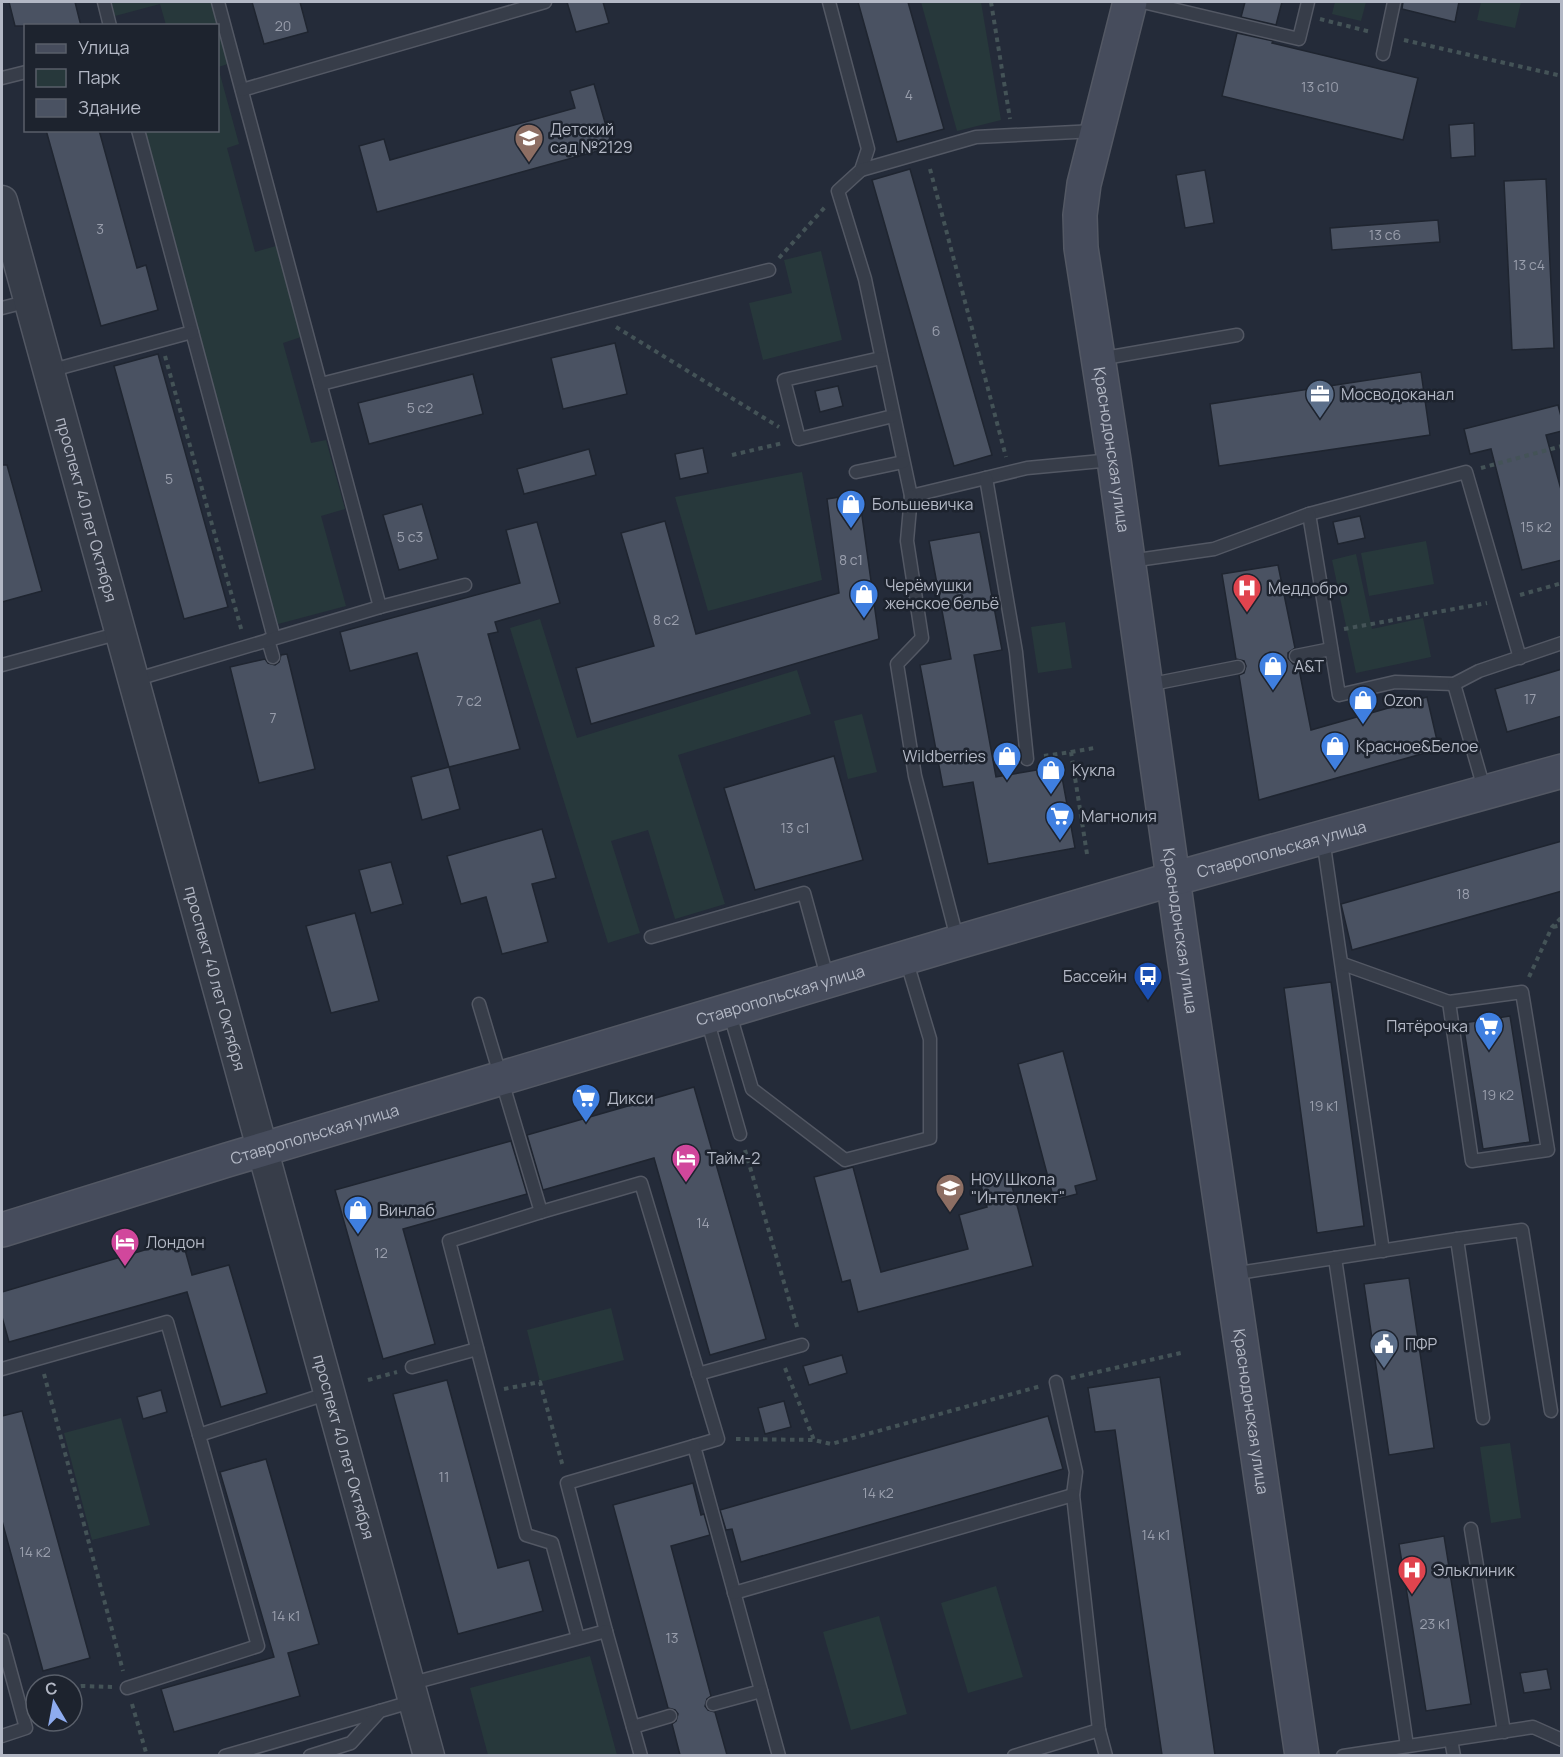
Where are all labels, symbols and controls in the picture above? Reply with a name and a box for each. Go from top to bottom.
house number: 20 [275,16,291,35]
legend [24,24,219,132]
text: Улица [78,35,130,59]
text: Парк [78,65,121,89]
house number: 13 с10 [1301,77,1339,96]
house number: 4 [905,85,913,104]
text: Здание [78,95,141,119]
place label: Детский сад №2129 [550,118,633,158]
school or university icon: Детский сад №2129 [513,122,545,164]
house number: 3 [96,219,104,238]
house number: 13 с6 [1369,225,1401,244]
house number: 13 с4 [1513,255,1545,274]
house number: 6 [932,321,940,340]
street label: Краснодонская улица [1089,365,1135,534]
office icon: Мосводоканал [1304,378,1336,420]
place label: Мосводоканал [1341,383,1454,405]
house number: 5 с2 [407,398,433,417]
street label: проспект 40 лет Октября [51,415,123,604]
house number: 5 [165,469,173,488]
shop icon: Большевичка [835,488,867,530]
place label: Большевичка [872,493,973,515]
house number: 15 к2 [1520,517,1552,536]
house number: 5 с3 [397,527,423,546]
house number: 8 с1 [839,550,863,569]
hospital icon: Меддобро [1231,572,1263,614]
place label: Черёмушки женское бельё [885,574,999,614]
place label: Меддобро [1268,577,1348,599]
shop icon: Черёмушки женское бельё [848,578,880,620]
house number: 8 с2 [653,610,679,629]
shop icon: A&T [1257,650,1289,692]
place label: A&T [1294,655,1325,677]
shop icon: Ozon [1347,684,1379,726]
place label: Ozon [1384,689,1422,711]
house number: 17 [1524,689,1536,708]
house number: 7 с2 [456,691,482,710]
house number: 7 [269,708,277,727]
shop icon: Красное&Белое [1319,730,1351,772]
place label: Красное&Белое [1356,735,1478,757]
shop icon: Wildberries [991,740,1023,782]
place label: Wildberries [903,745,986,767]
shop icon: Кукла [1035,754,1067,796]
place label: Кукла [1072,759,1115,781]
supermarket icon: Магнолия [1044,800,1076,842]
place label: Магнолия [1081,805,1157,827]
street label: Ставропольская улица [1194,815,1369,883]
house number: 13 с1 [780,818,810,837]
street label: Краснодонская улица [1158,846,1203,1015]
street label: проспект 40 лет Октября [180,883,251,1073]
house number: 18 [1456,884,1470,903]
street label: Ставропольская улица [693,959,867,1031]
bus stop icon: Бассейн [1132,960,1164,1002]
place label: Бассейн [1063,965,1127,987]
supermarket icon: Пятёрочка [1473,1010,1505,1052]
place label: Пятёрочка [1386,1015,1468,1037]
supermarket icon: Дикси [570,1082,602,1124]
house number: 19 к2 [1482,1085,1514,1104]
place label: Дикси [607,1087,654,1109]
house number: 19 к1 [1309,1096,1339,1115]
street label: Ставропольская улица [228,1098,402,1169]
hotel icon: Тайм-2 [670,1142,702,1184]
place label: Тайм-2 [707,1147,760,1169]
place label: НОУ Школа "Интеллект" [971,1168,1065,1208]
school or university icon: НОУ Школа "Интеллект" [934,1172,966,1214]
shop icon: Винлаб [342,1194,374,1236]
place label: Винлаб [379,1199,435,1221]
house number: 14 [696,1213,710,1232]
hotel icon: Лондон [109,1226,141,1268]
place label: Лондон [146,1231,205,1253]
house number: 12 [374,1243,388,1262]
street label: Краснодонская улица [1228,1327,1274,1496]
public building icon: ПФР [1368,1328,1400,1370]
place label: ПФР [1405,1333,1437,1355]
street label: проспект 40 лет Октября [308,1352,380,1542]
house number: 11 [439,1467,449,1486]
house number: 14 к2 [862,1483,894,1502]
house number: 14 к1 [1142,1525,1170,1544]
house number: 14 к2 [19,1542,51,1561]
hospital icon: Эльклиник [1396,1554,1428,1596]
place label: Эльклиник [1433,1559,1516,1581]
house number: 14 к1 [272,1606,300,1625]
house number: 23 к1 [1420,1614,1450,1633]
house number: 13 [665,1628,679,1647]
north arrow [24,1673,84,1733]
text: С [44,1676,59,1700]

